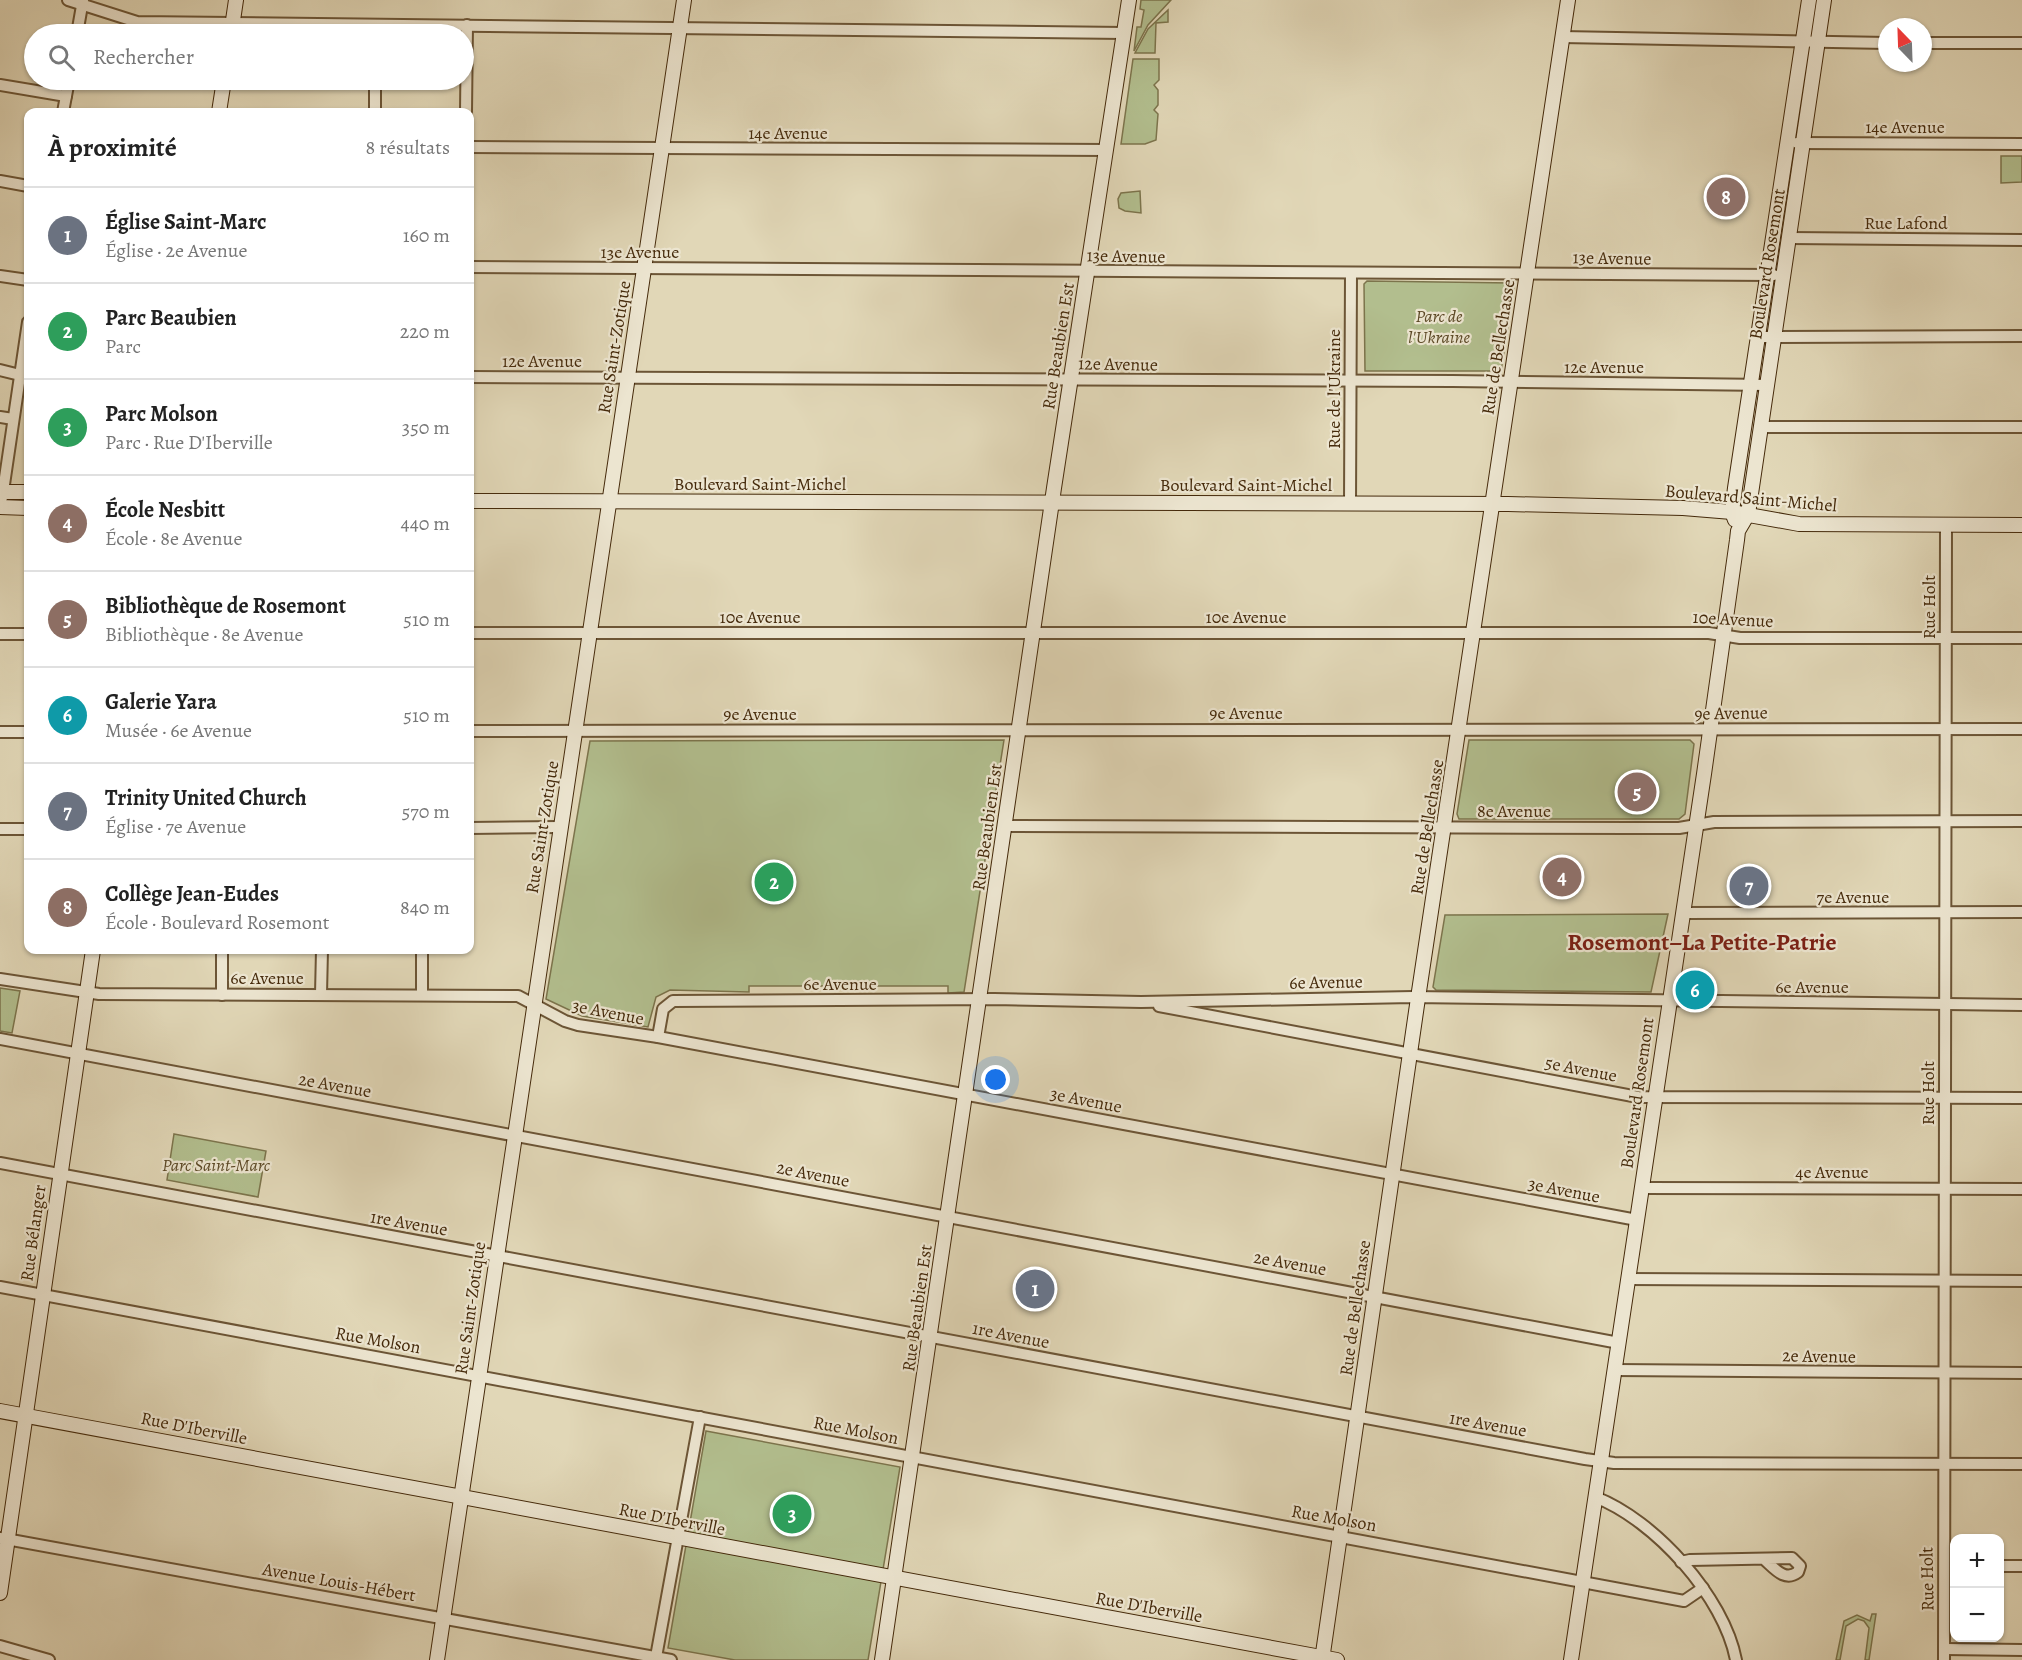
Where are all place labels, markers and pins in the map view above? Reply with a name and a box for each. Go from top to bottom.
pin: 8 [1706,174,1746,220]
pin: 5 [1618,770,1656,814]
pin: 4 [1542,854,1582,900]
pin: 2 [754,860,794,904]
pin: 7 [1730,864,1768,908]
pin: 6 [1676,968,1714,1012]
pin: 1 [1016,1266,1054,1312]
pin: 3 [772,1492,812,1537]

